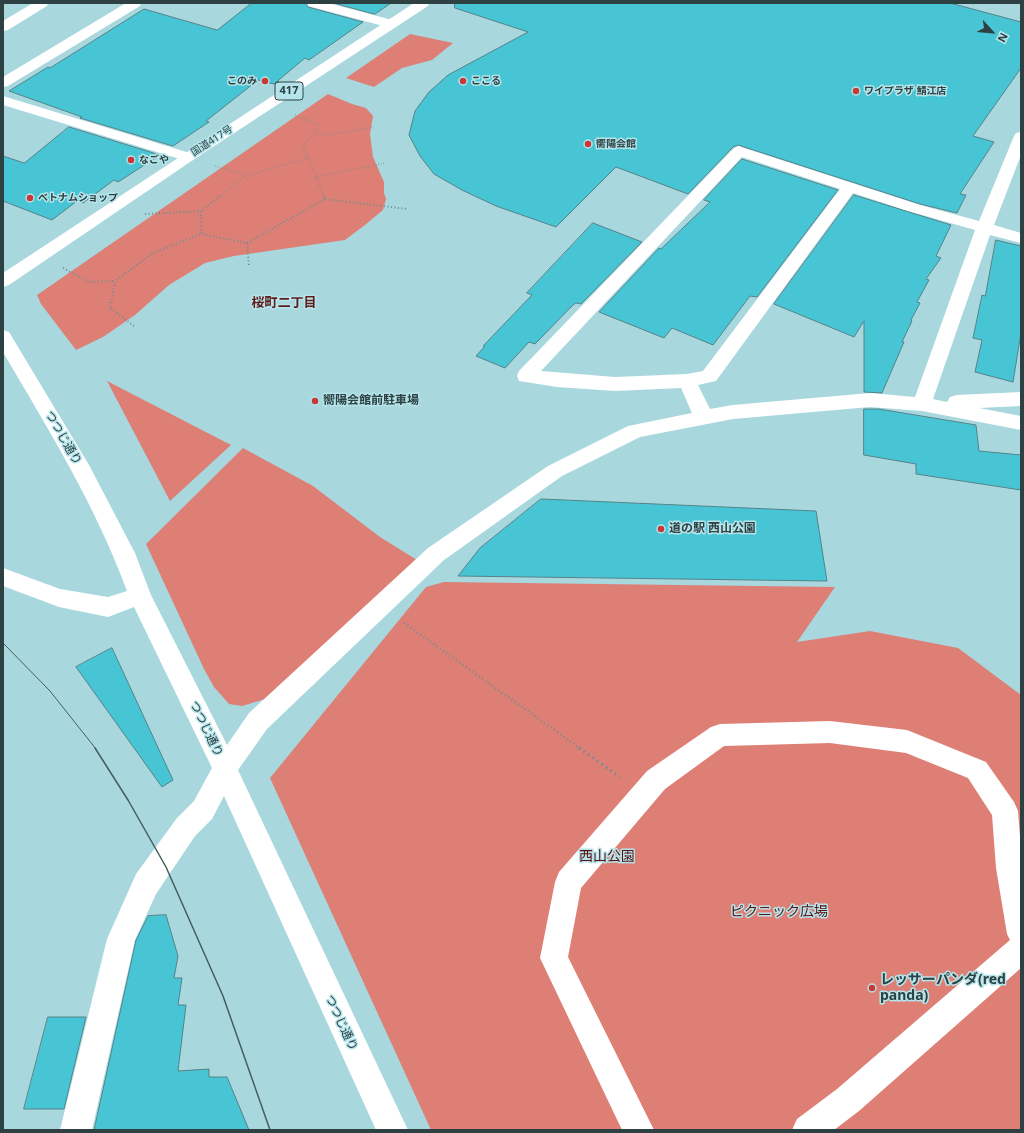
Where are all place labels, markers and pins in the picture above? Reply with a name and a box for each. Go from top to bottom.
place label: このみ [227,75,257,87]
place label: ここる [471,75,501,87]
marker: このみ [260,76,270,86]
marker: ここる [458,76,468,86]
place label: ワイプラザ 鯖江店 [864,85,947,97]
marker: ワイプラザ 鯖江店 [851,86,861,96]
place label: 嚮陽会館 [596,138,636,150]
marker: 嚮陽会館 [583,139,593,149]
place label: なごや [139,154,169,166]
marker: なごや [126,155,136,165]
place label: ベトナムショップ [38,192,118,204]
marker: ベトナムショップ [25,193,35,203]
place label: 嚮陽会館前駐車場 [323,394,419,408]
marker: 嚮陽会館前駐車場 [310,396,320,406]
place label: 道の駅 西山公園 [669,522,756,536]
marker: 道の駅 西山公園 [656,524,666,534]
place label: レッサーパンダ(red panda) [880,972,1006,1004]
marker: レッサーパンダ(red panda) [867,983,877,993]

